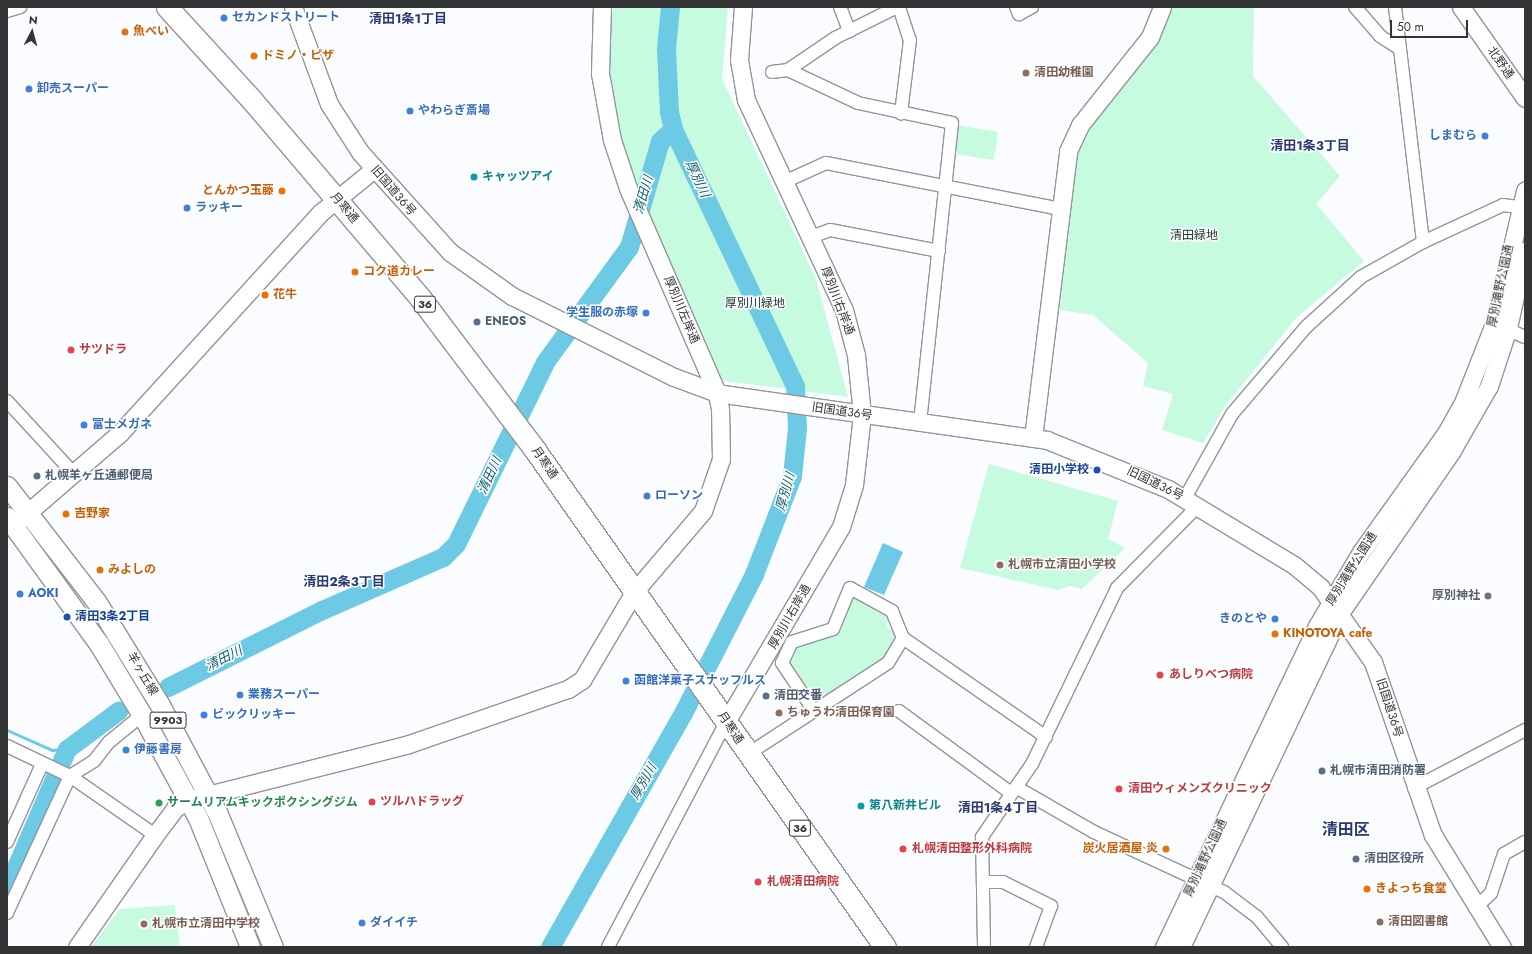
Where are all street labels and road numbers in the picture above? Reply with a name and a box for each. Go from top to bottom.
street label: 北野通 [1484,44,1516,82]
street label: 旧国道36号 [367,163,419,219]
street label: 月寒通 [327,190,361,226]
street label: 厚別滝野公園通 [1485,243,1517,329]
street label: 厚別川右岸通 [817,265,857,337]
street label: 厚別川左岸通 [660,274,702,346]
road number: 36 [413,295,437,313]
street label: 旧国道36号 [811,401,873,423]
street label: 月寒通 [528,444,560,482]
street label: 旧国道36号 [1124,464,1186,504]
street label: 厚別滝野公園通 [1324,530,1380,608]
street label: 厚別川右岸通 [766,582,814,652]
street label: 羊ヶ丘線 [123,650,161,698]
street label: 旧国道36号 [1373,677,1405,739]
street label: 月寒通 [714,709,746,747]
road number: 9903 [149,711,187,729]
street label: 厚別滝野公園通 [1182,817,1230,899]
road number: 36 [788,819,812,837]

